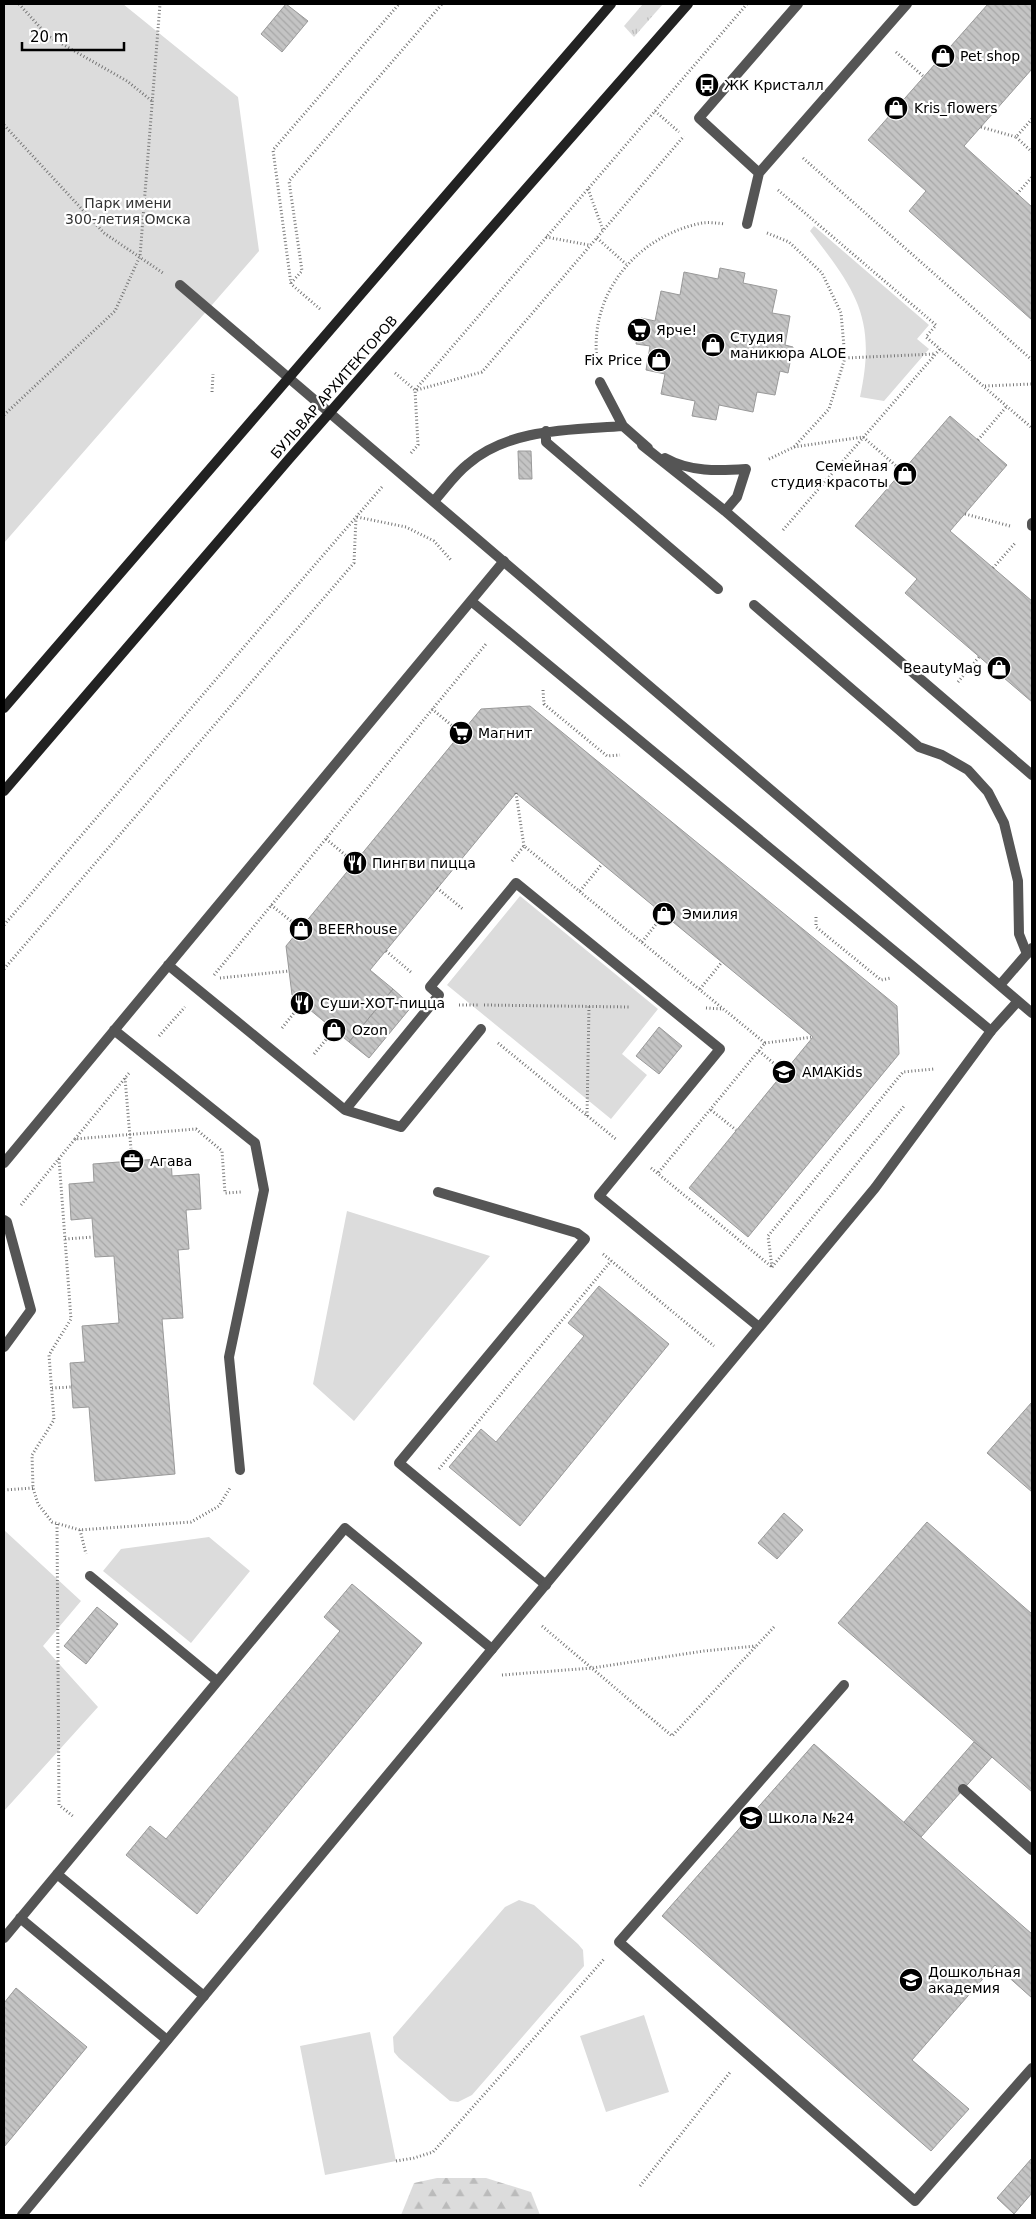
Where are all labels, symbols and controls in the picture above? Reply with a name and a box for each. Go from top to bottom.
scale bar [22,20,125,52]
text: 20 m [30,28,68,46]
shop icon: Pet shop [930,43,956,69]
place label: Pet shop [960,48,1020,64]
bus stop icon: ЖК Кристалл [694,72,720,98]
place label: ЖК Кристалл [724,77,824,93]
shop icon: Kris_flowers [883,95,909,121]
place label: Kris_flowers [914,100,998,116]
park label: Парк имени 300-летия Омска [65,195,191,227]
street label: БУЛЬВАР АРХИТЕКТОРОВ [267,312,401,462]
supermarket icon: Ярче! [626,317,652,343]
place label: Ярче! [656,322,697,338]
place label: Студия маникюра ALOE [730,329,846,361]
shop icon: Студия маникюра ALOE [700,332,726,358]
shop icon: Fix Price [646,347,672,373]
place label: Fix Price [584,352,642,368]
place label: Семейная студия красоты [771,458,888,490]
shop icon: Семейная студия красоты [892,461,918,487]
shop icon: BeautyMag [986,655,1012,681]
place label: BeautyMag [903,660,982,676]
supermarket icon: Магнит [448,720,474,746]
place label: Магнит [478,725,532,741]
restaurant icon: Пингви пицца [342,850,368,876]
place label: Пингви пицца [372,855,476,871]
shop icon: Эмилия [651,901,677,927]
place label: Эмилия [682,906,738,922]
shop icon: BEERhouse [288,916,314,942]
place label: BEERhouse [318,921,397,937]
restaurant icon: Суши-ХОТ-пицца [289,990,315,1016]
place label: Суши-ХОТ-пицца [320,995,445,1011]
shop icon: Ozon [321,1017,347,1043]
place label: Ozon [352,1022,388,1038]
school or university icon: AMAKids [771,1059,797,1085]
place label: AMAKids [802,1064,862,1080]
office icon: Агава [119,1148,145,1174]
place label: Агава [150,1153,192,1169]
school or university icon: Школа №24 [738,1805,764,1831]
place label: Школа №24 [768,1810,854,1826]
place label: Дошкольная академия [928,1964,1021,1996]
school or university icon: Дошкольная академия [898,1967,924,1993]

